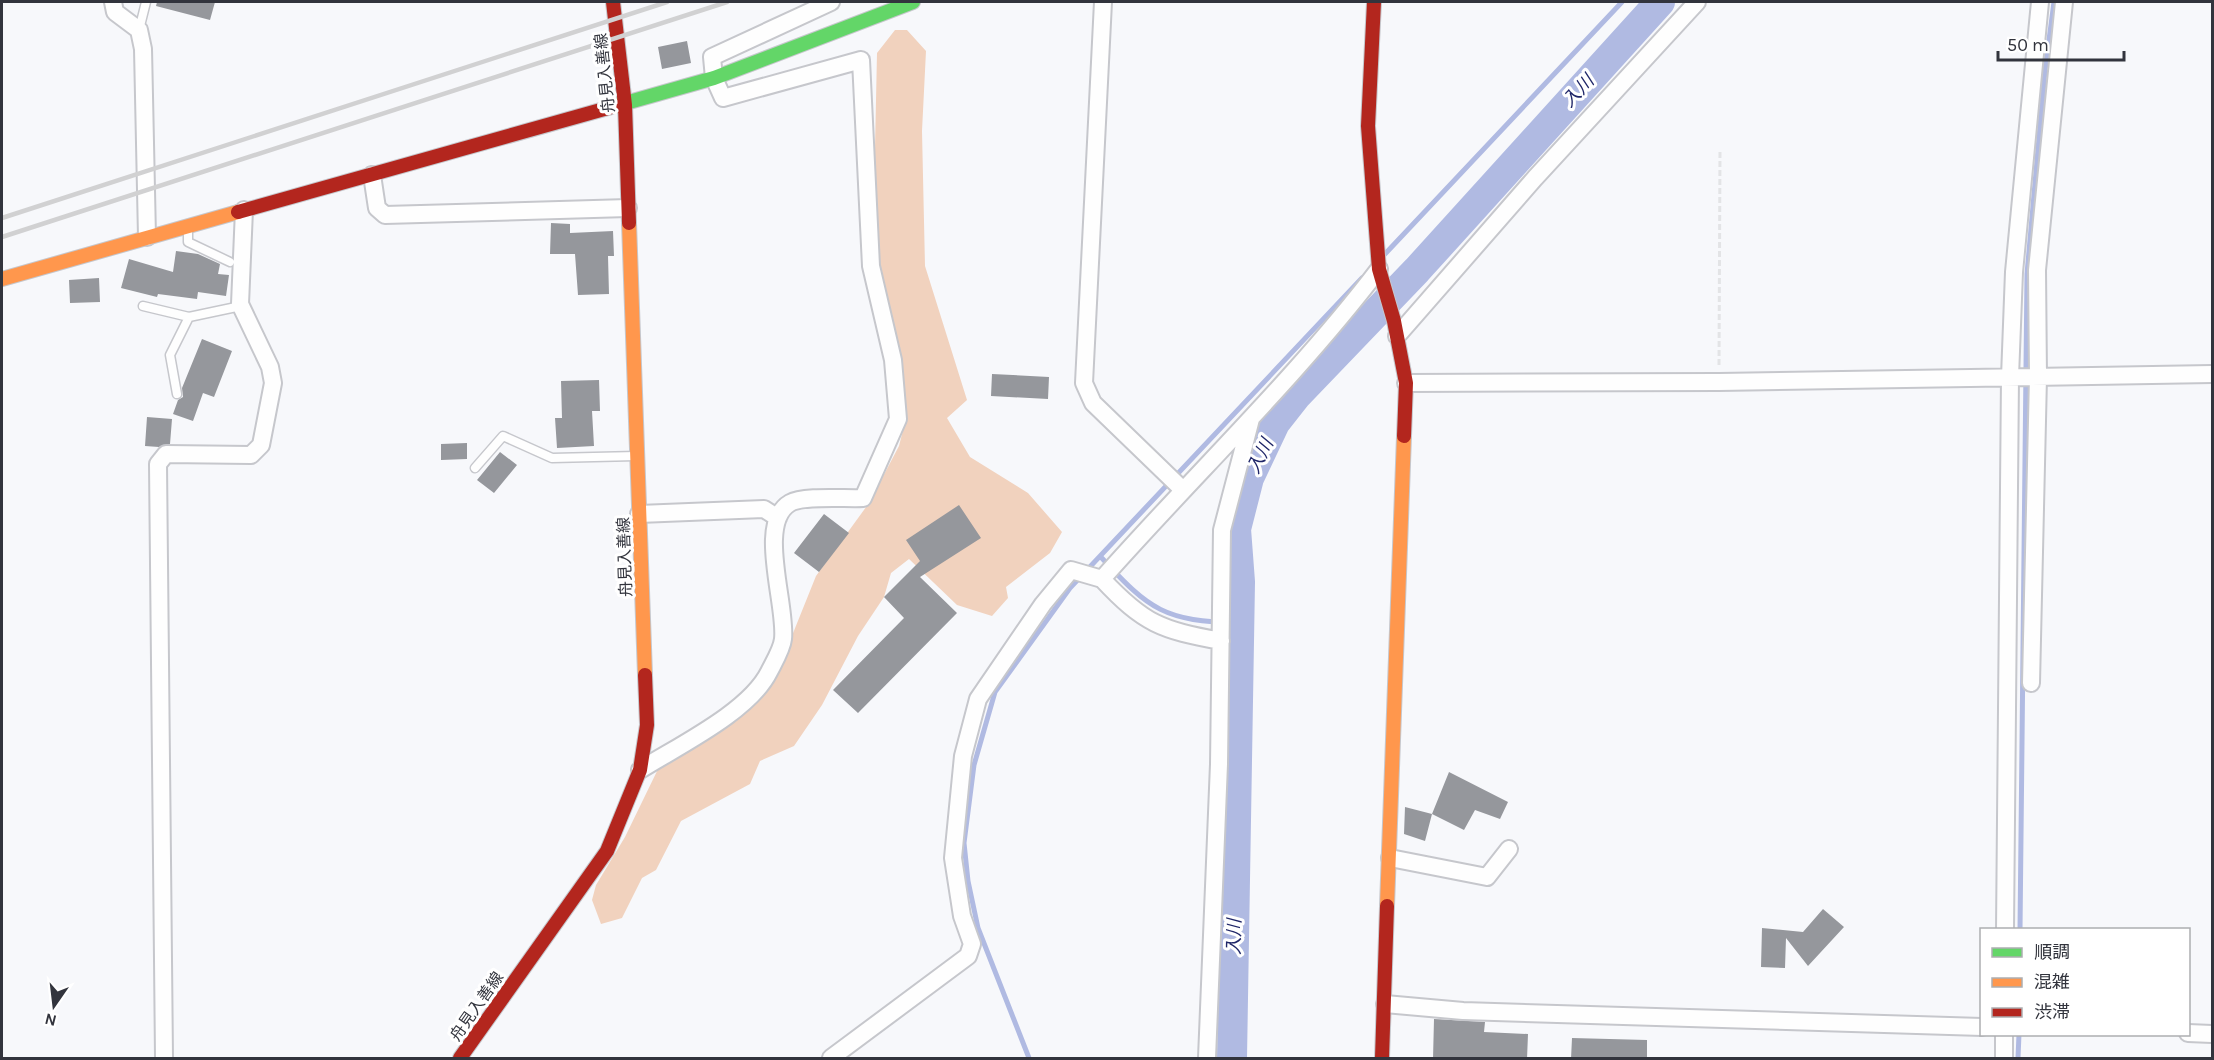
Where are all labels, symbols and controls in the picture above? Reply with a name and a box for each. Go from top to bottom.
scale bar [1998,24,2124,62]
street label: 舟見入善線 [591,32,618,114]
text: 50 m [2007,34,2049,56]
water label: 入川 [1558,69,1600,112]
water label: 入川 [1242,433,1279,477]
street label: 舟見入善線 [614,517,635,597]
water label: 入川 [1223,917,1245,955]
legend [1980,928,2190,1036]
text: 順調 [2034,941,2070,963]
street label: 舟見入善線 [446,968,507,1045]
text: 混雑 [2034,971,2070,993]
north arrow [24,976,84,1036]
text: 渋滞 [2034,1001,2070,1023]
text: N [43,1009,58,1031]

